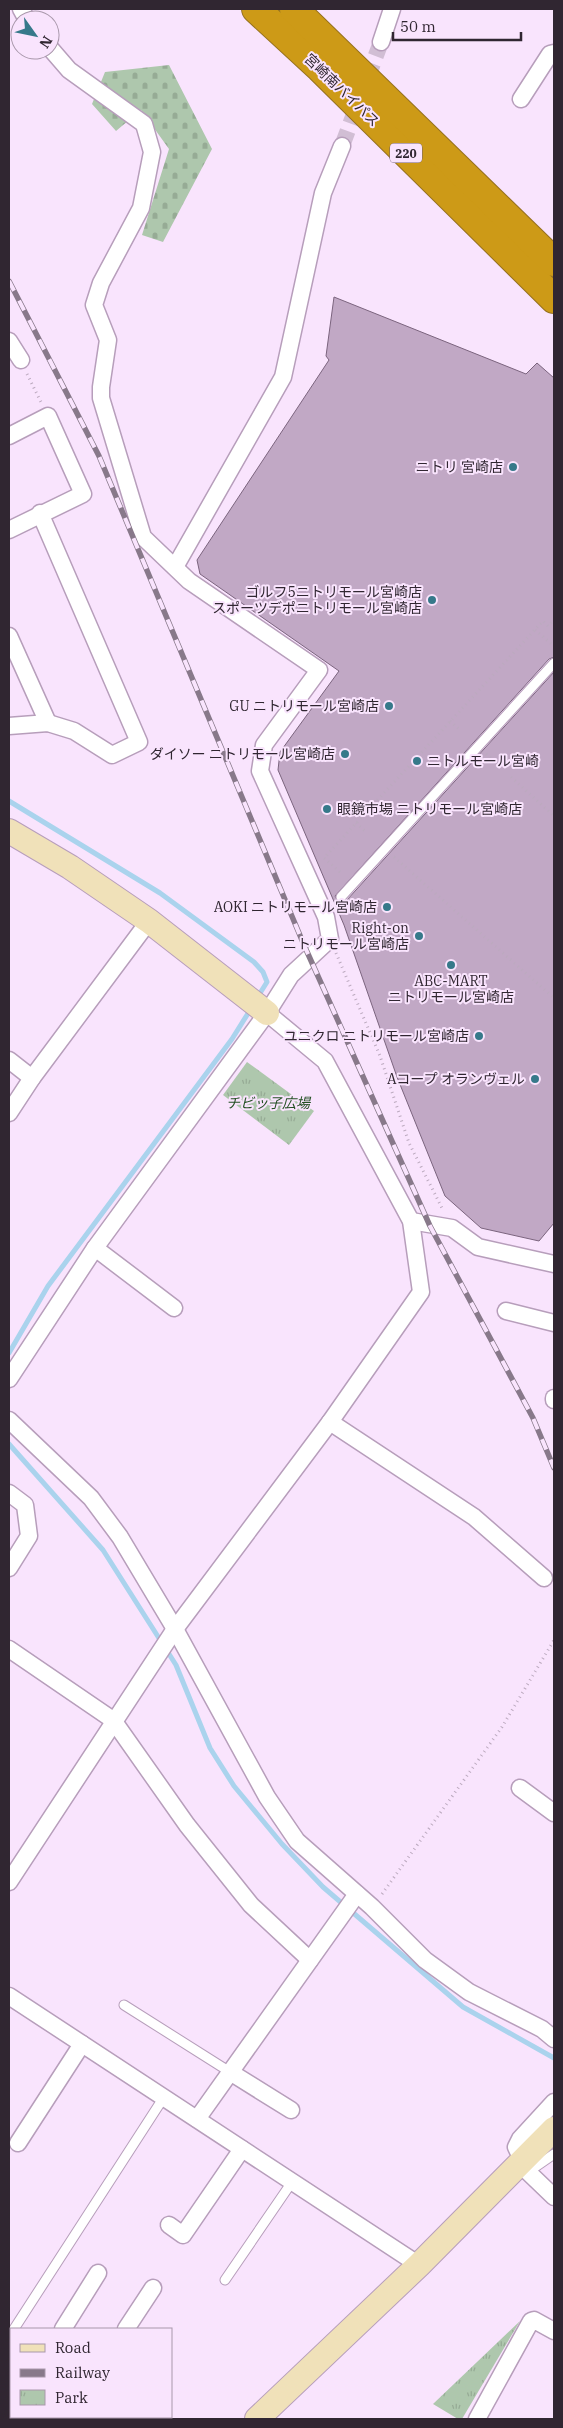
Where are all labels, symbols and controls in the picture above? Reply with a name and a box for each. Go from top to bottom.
north arrow [10,10,60,60]
scale bar [393,10,520,42]
text: 50 m [400,17,436,36]
text: N [35,33,56,52]
street label: 宮崎南バイパス [301,50,383,130]
road number: 220 [390,144,422,162]
place label: ニトリ 宮崎店 [416,458,503,476]
marker: ニトリ 宮崎店 [507,461,519,473]
place label: ゴルフ5ニトリモール宮崎店 スポーツデポニトリモール宮崎店 [212,583,422,617]
marker: ゴルフ5ニトリモール宮崎店 スポーツデポニトリモール宮崎店 [426,594,438,606]
place label: GU ニトリモール宮崎店 [229,697,379,715]
marker: GU ニトリモール宮崎店 [383,700,395,712]
place label: ダイソー ニトリモール宮崎店 [150,745,335,763]
marker: ダイソー ニトリモール宮崎店 [339,748,351,760]
place label: ニトルモール宮崎 [427,752,539,770]
marker: ニトルモール宮崎 [411,755,423,767]
place label: 眼鏡市場 ニトリモール宮崎店 [337,800,522,818]
marker: 眼鏡市場 ニトリモール宮崎店 [321,803,333,815]
place label: AOKI ニトリモール宮崎店 [214,898,377,916]
marker: AOKI ニトリモール宮崎店 [381,901,393,913]
place label: Right-on ニトリモール宮崎店 [283,919,409,953]
marker: Right-on ニトリモール宮崎店 [413,930,425,942]
marker: ABC-MART ニトリモール宮崎店 [445,959,457,971]
place label: ABC-MART ニトリモール宮崎店 [388,972,514,1006]
place label: ユニクロ ニトリモール宮崎店 [284,1027,469,1045]
marker: ユニクロ ニトリモール宮崎店 [473,1030,485,1042]
place label: Aコープ オランヴェル [387,1070,525,1088]
marker: Aコープ オランヴェル [529,1073,541,1085]
park label: チビッ子広場 [226,1094,312,1112]
legend [10,2328,172,2418]
text: Road [55,2338,91,2357]
text: Railway [55,2363,110,2382]
text: Park [55,2388,88,2407]

